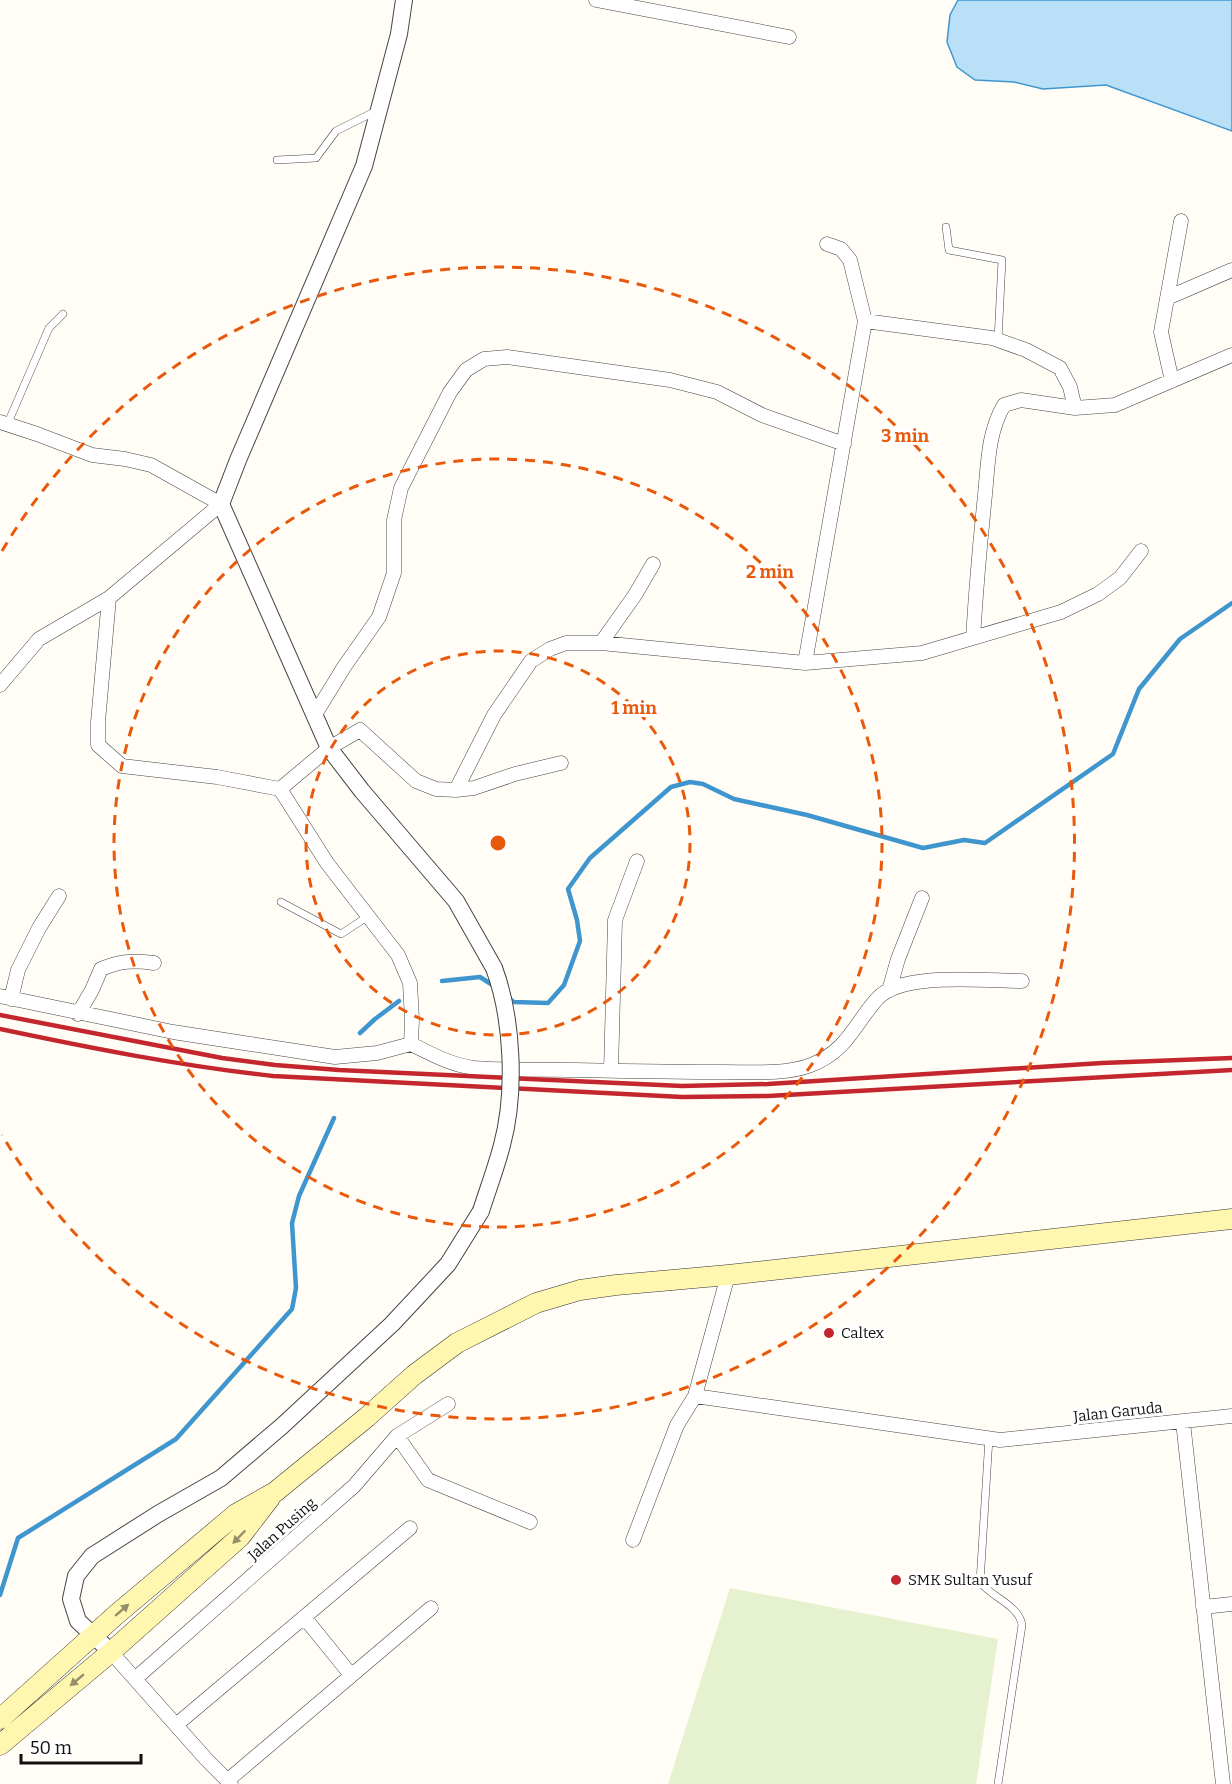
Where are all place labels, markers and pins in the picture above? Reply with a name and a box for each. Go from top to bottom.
centre of rings [488,833,508,853]
place label: Caltex [841,1324,885,1342]
marker: Caltex [822,1326,836,1340]
place label: SMK Sultan Yusuf [908,1571,1034,1589]
marker: SMK Sultan Yusuf [889,1573,903,1587]

